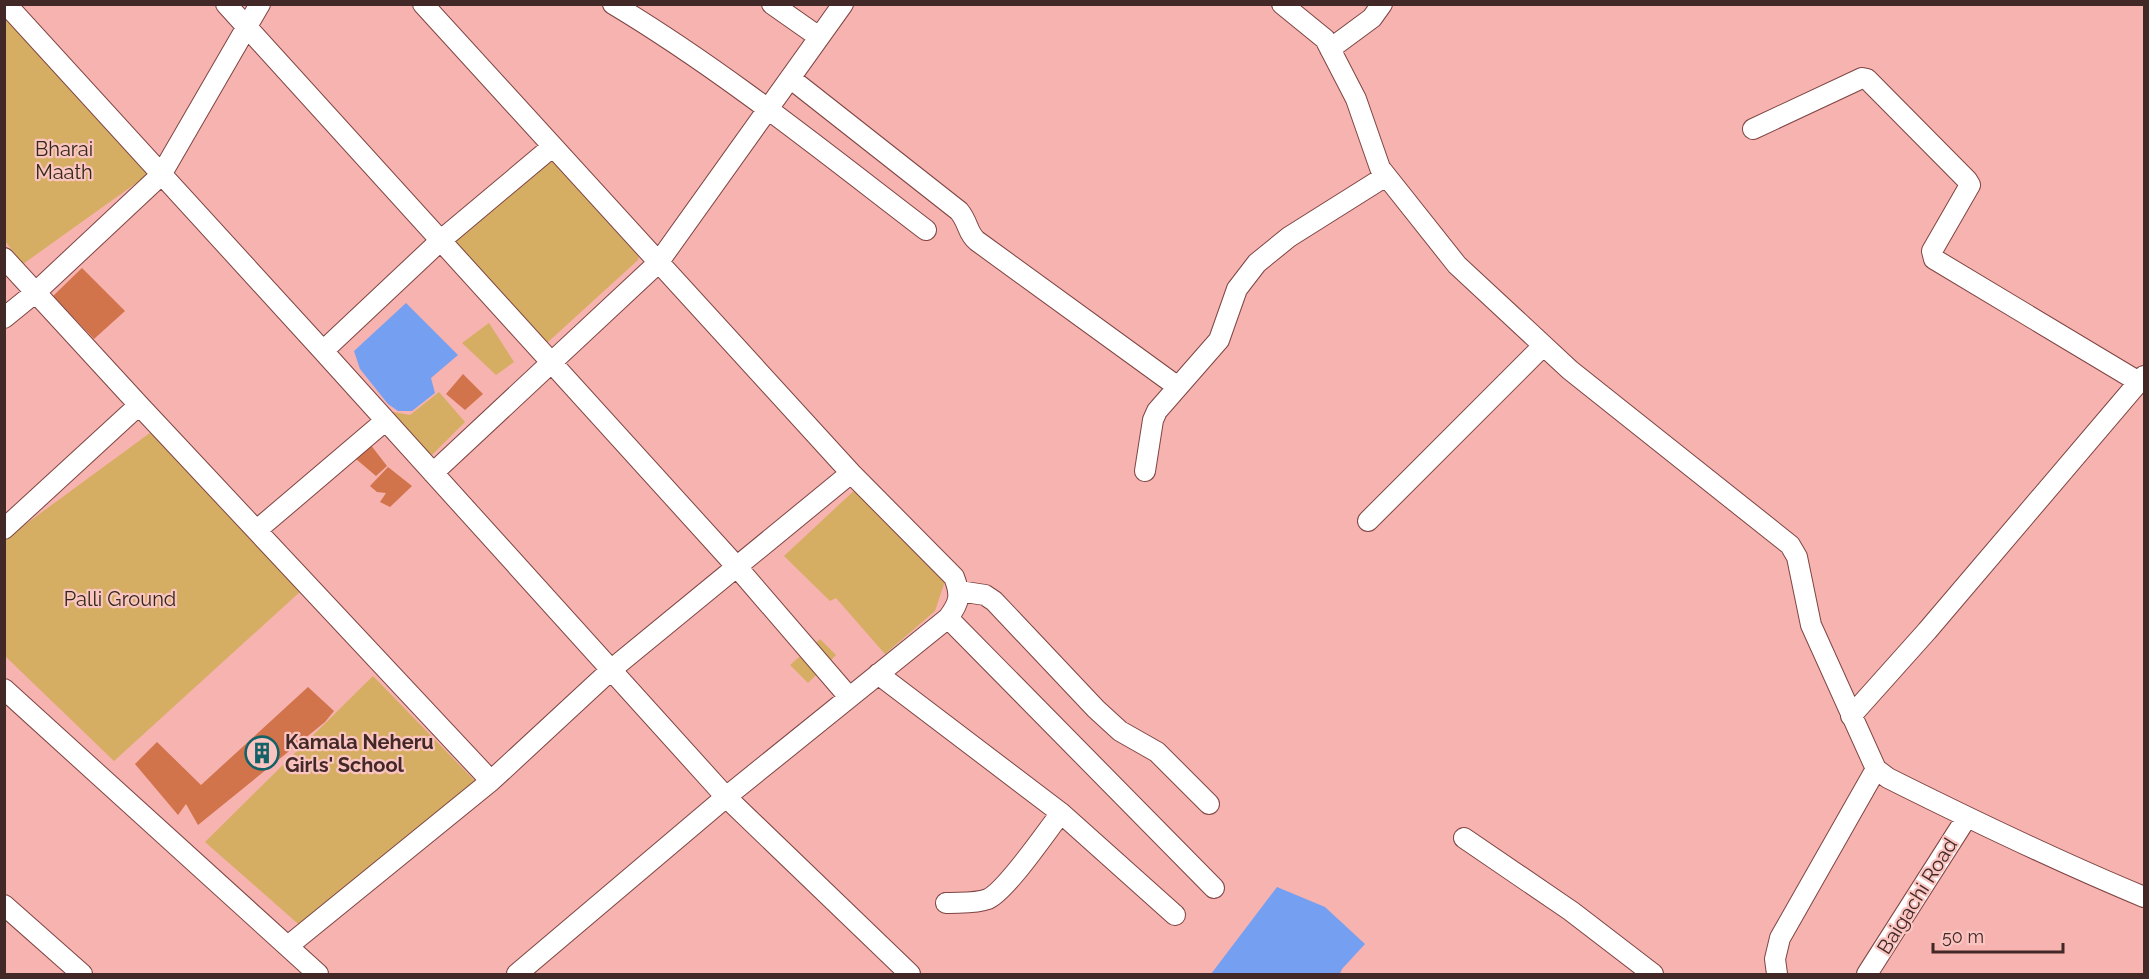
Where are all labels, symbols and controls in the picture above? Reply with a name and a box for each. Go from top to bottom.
park label: Bharai Maath [35,137,93,184]
park label: Palli Ground [64,587,176,611]
place label: Kamala Neheru Girls' School [285,730,434,777]
building icon: Kamala Neheru Girls' School [244,735,280,771]
street label: Baigachi Road [1872,834,1962,958]
scale bar [1933,916,2064,954]
text: 50 m [1942,926,1984,947]

